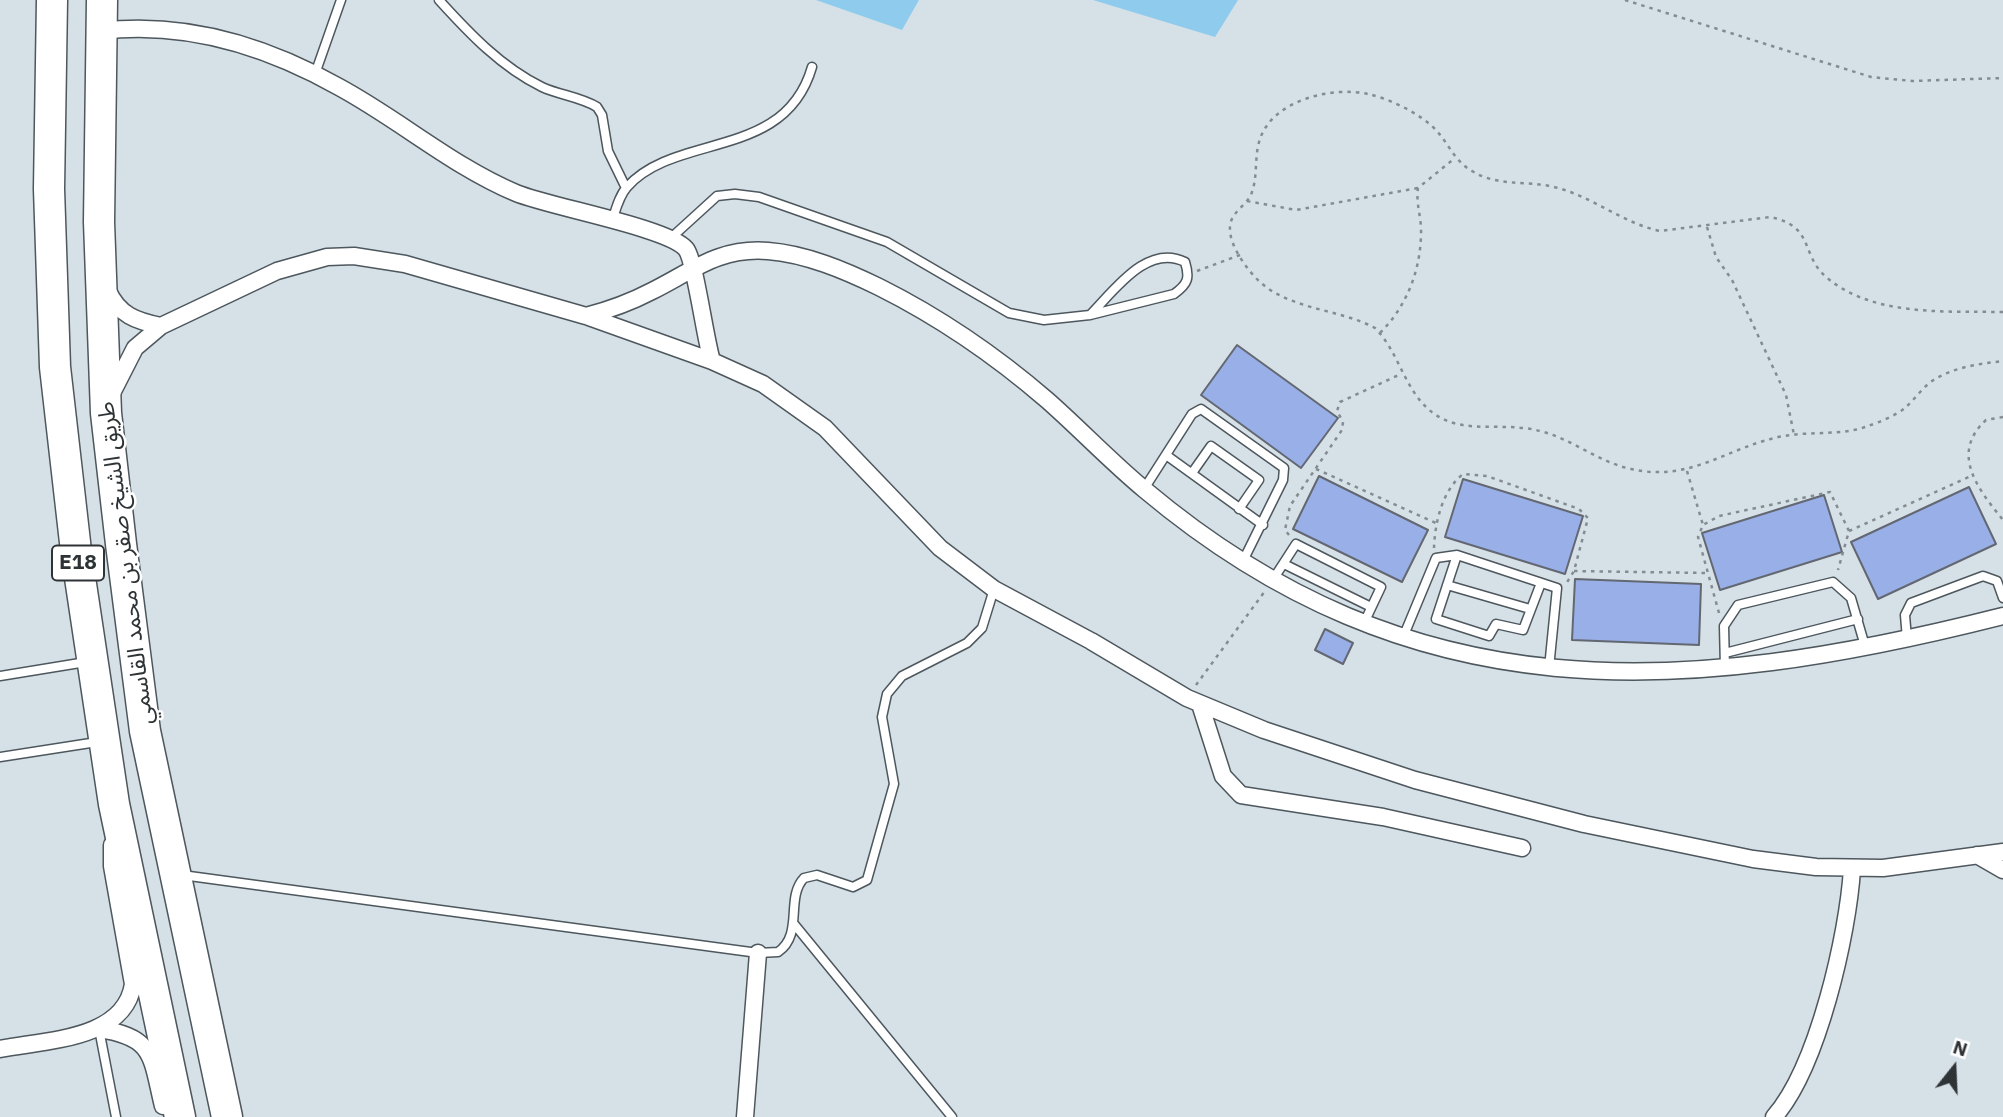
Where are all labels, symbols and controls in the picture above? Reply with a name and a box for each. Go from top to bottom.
street label: طريق الشيخ صقر بن محمد القاسمي [92,400,160,726]
road number: E18 [52,546,104,580]
north arrow [1919,1033,1989,1103]
text: N [1950,1034,1971,1062]

